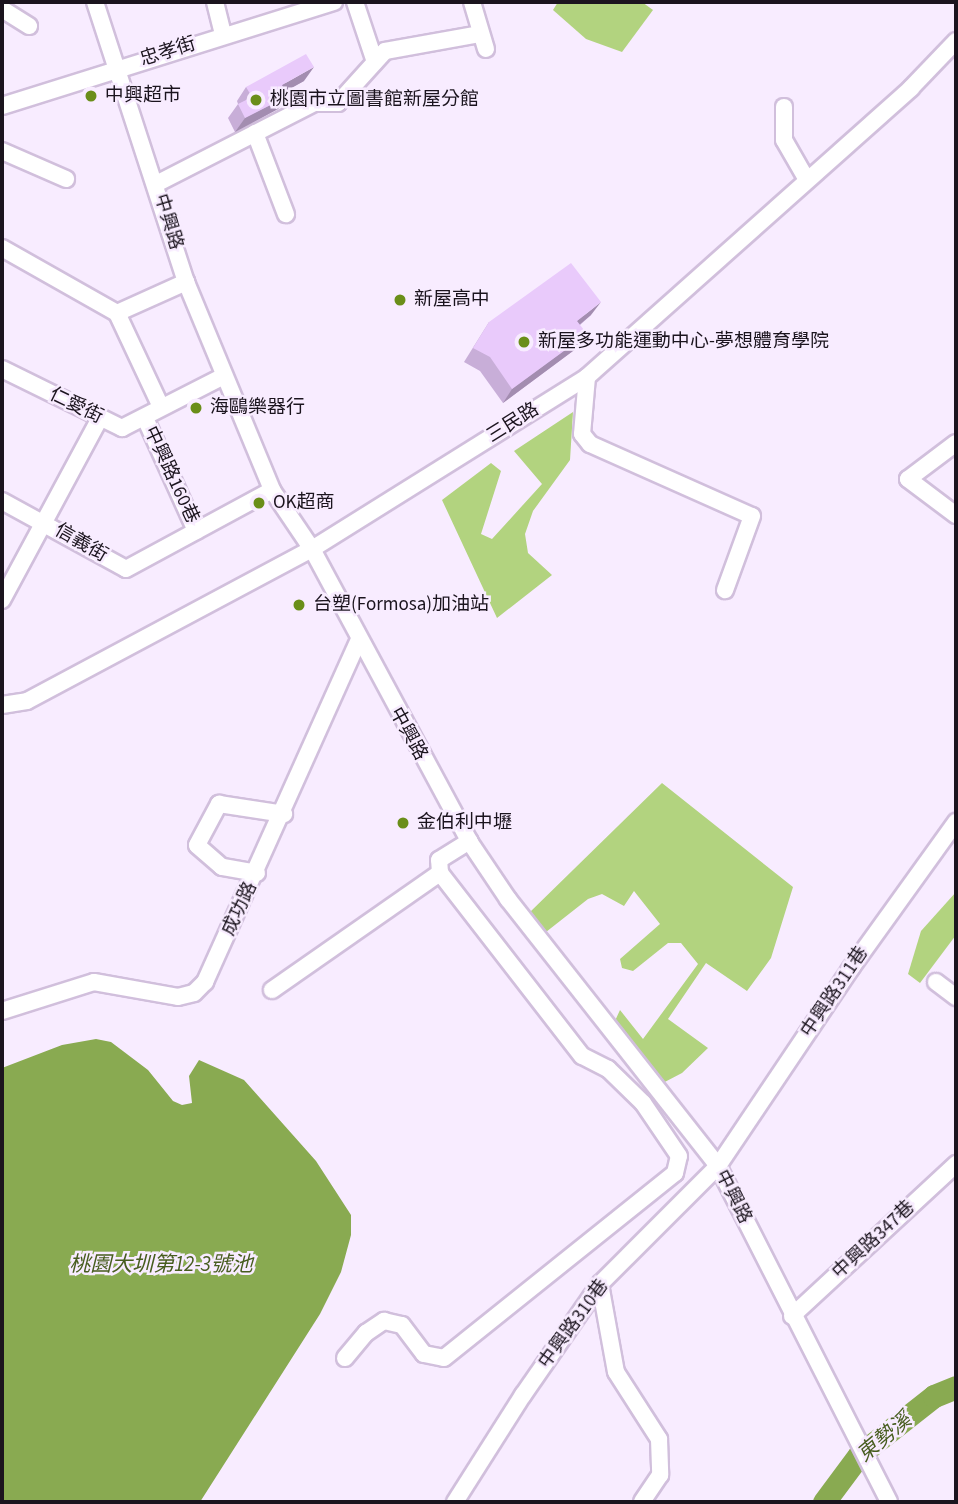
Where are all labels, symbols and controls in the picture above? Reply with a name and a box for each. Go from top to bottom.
street label: 忠孝街 [137,33,199,71]
place label: 中興超市 [105,85,181,107]
marker: 中興超市 [83,88,99,104]
place label: 桃園市立圖書館新屋分館 [270,89,479,111]
marker: 桃園市立圖書館新屋分館 [248,92,264,108]
street label: 中興路 [149,191,187,253]
place label: 新屋高中 [414,289,490,311]
marker: 新屋高中 [392,292,408,308]
place label: 新屋多功能運動中心-夢想體育學院 [538,331,829,353]
marker: 新屋多功能運動中心-夢想體育學院 [516,334,532,350]
street label: 仁愛街 [45,383,107,429]
place label: 海鷗樂器行 [210,397,305,419]
street label: 三民路 [483,398,543,448]
marker: 海鷗樂器行 [188,400,204,416]
street label: 中興路160巷 [139,423,203,527]
place label: OK超商 [273,492,335,514]
marker: OK超商 [251,495,267,511]
street label: 信義街 [51,519,111,567]
place label: 台塑(Formosa)加油站 [313,594,489,616]
marker: 台塑(Formosa)加油站 [291,597,307,613]
street label: 中興路 [384,704,432,764]
place label: 金伯利中壢 [417,812,512,834]
marker: 金伯利中壢 [395,815,411,831]
street label: 成功路 [218,878,262,940]
street label: 中興路311巷 [796,942,874,1042]
street label: 中興路 [710,1166,756,1228]
street label: 中興路347巷 [828,1196,920,1284]
water label: 桃園大圳第12-3號池 [69,1251,253,1277]
street label: 中興路310巷 [534,1275,614,1373]
water label: 東勢溪 [852,1407,916,1467]

